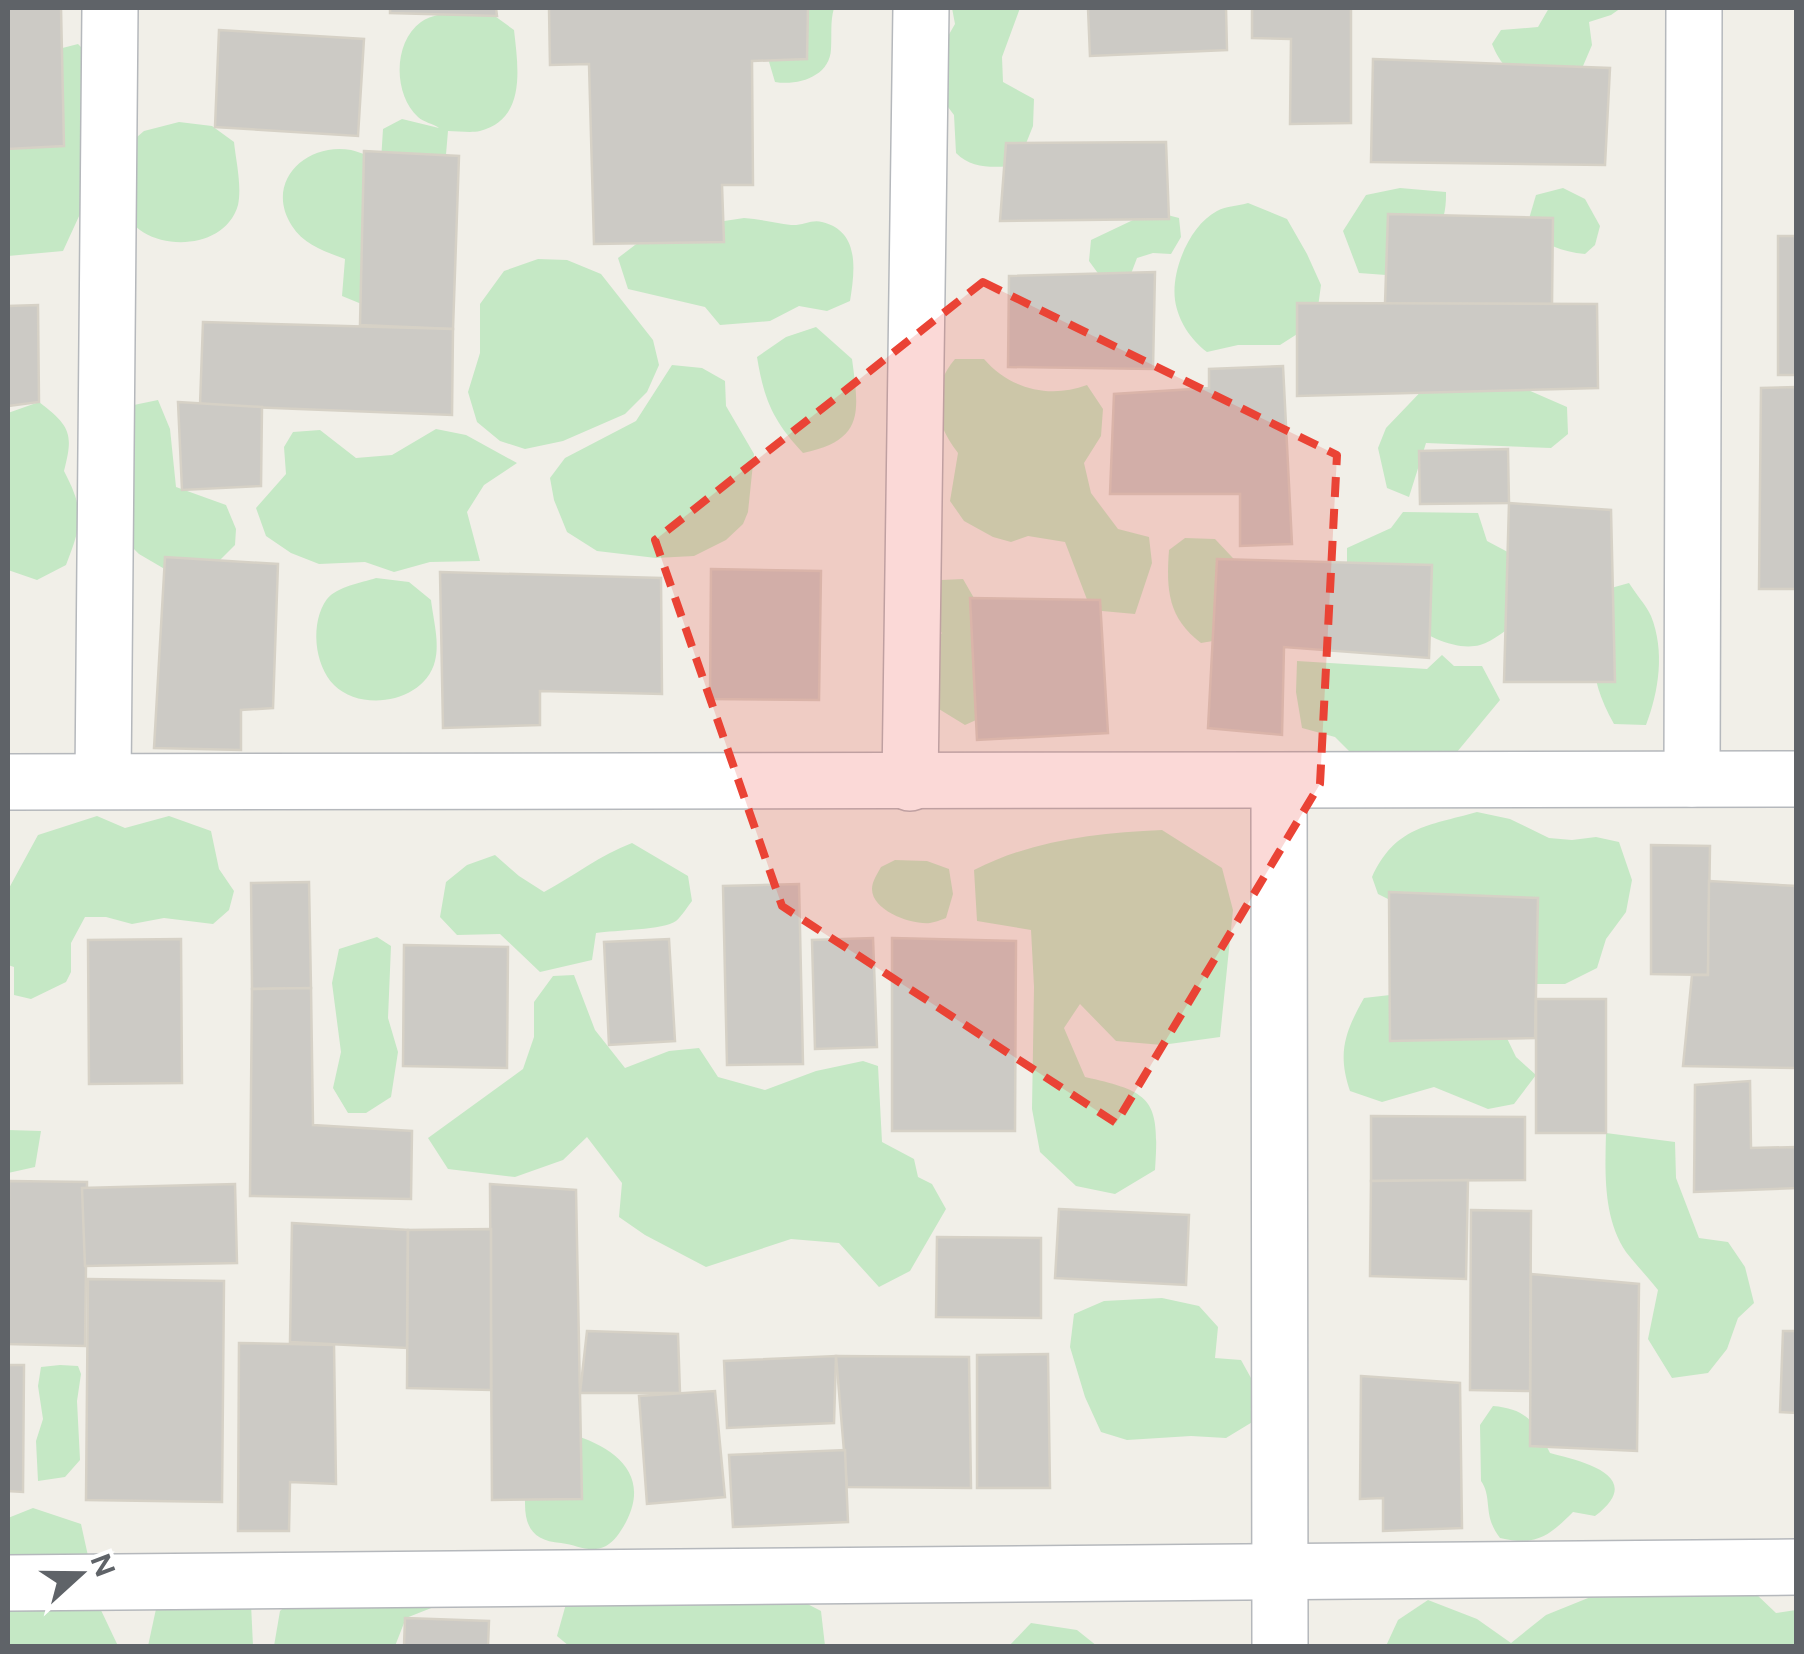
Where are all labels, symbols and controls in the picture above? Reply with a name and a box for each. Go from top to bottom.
north arrow [30,1524,130,1624]
text: N [84,1549,123,1581]

